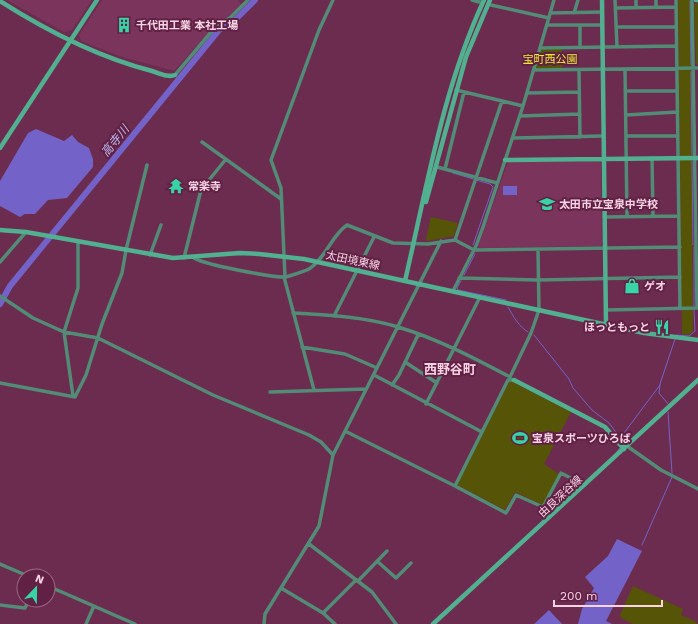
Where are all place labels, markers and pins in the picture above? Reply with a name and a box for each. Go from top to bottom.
building icon: 千代田工業 本社工場 [115,16,133,34]
place label: 千代田工業 本社工場 [136,19,238,32]
temple icon: 常楽寺 [167,177,185,195]
place label: 常楽寺 [188,180,221,193]
school or university icon: 太田市立宝泉中学校 [538,195,556,213]
place label: 太田市立宝泉中学校 [559,198,658,211]
shop icon: ゲオ [623,277,641,295]
place label: ゲオ [644,280,666,293]
restaurant icon: ほっともっと [653,318,671,336]
place label: ほっともっと [584,321,650,334]
sports icon: 宝泉スポーツひろば [511,429,529,447]
place label: 宝泉スポーツひろば [532,432,631,445]

